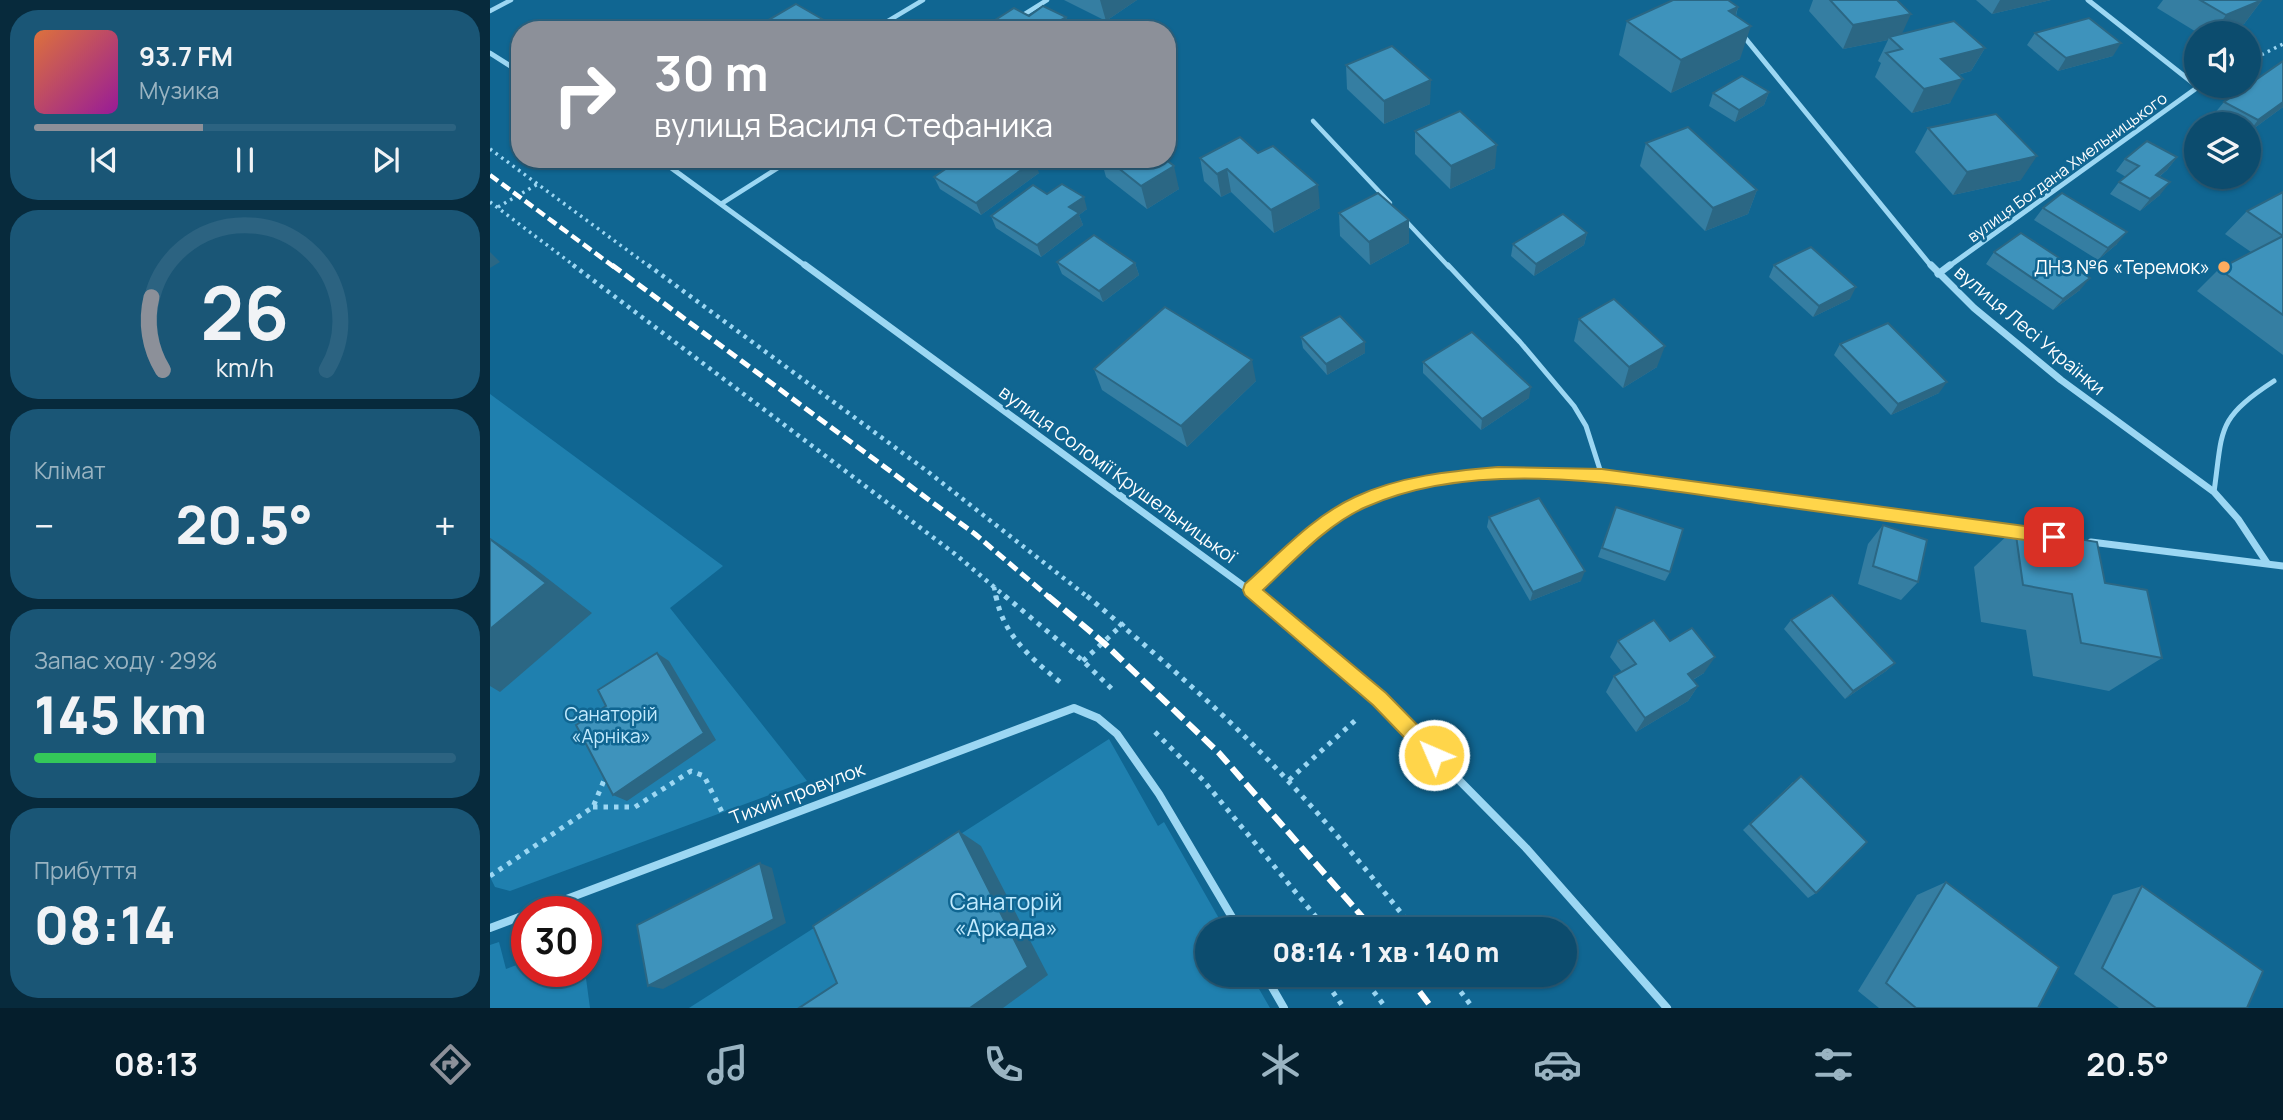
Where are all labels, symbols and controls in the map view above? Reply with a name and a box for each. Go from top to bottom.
map controls [2184,21,2261,189]
button: sound [2184,21,2261,98]
text: 93.7 FM [139,38,233,74]
text: 30 m [654,39,769,106]
icon: right [539,49,630,140]
text: Музика [139,74,219,106]
street label: вулиця Богдана Хмельницького [1963,87,2171,247]
text: вулиця Василя Стефаника [654,103,1053,147]
button: layers [2184,112,2261,189]
icon: previous [85,141,123,179]
icon: pause [226,141,264,179]
icon: next [367,141,405,179]
place label: ДНЗ №6 «Теремок» [2034,254,2210,280]
street label: вулиця Лесі Українки [1949,259,2111,401]
marker: ДНЗ №6 «Теремок» [2216,259,2232,275]
text: 26 [201,263,289,363]
text: km/h [216,350,274,385]
street label: вулиця Соломії Крушельницької [994,379,1242,569]
text: Клімат [34,454,106,486]
text: 20.5° [176,489,313,560]
text: − [34,499,55,551]
text: + [434,499,456,551]
pin [2024,507,2084,567]
icon: arrive [2035,518,2073,556]
text: Запас ходу · 29% [34,644,217,676]
text: 145 km [34,679,207,750]
park label: Санаторій «Арніка» [564,701,658,749]
position arrow [1397,718,1471,792]
street label: Тихий провулок [726,755,869,831]
text: Прибуття [34,854,137,886]
park label: Санаторій «Аркада» [950,885,1062,943]
text: 08:14 [34,889,176,960]
speed limit sign: 30 [511,896,602,987]
text: 08:14 · 1 хв · 140 m [1273,934,1499,970]
icon: directions [426,1040,475,1089]
icon: music [703,1040,752,1089]
icon: phone [979,1040,1028,1089]
icon: climate [1256,1040,1305,1089]
icon: car [1533,1040,1582,1089]
icon: filters [1809,1040,1858,1089]
text: 08:13 [114,1042,198,1086]
text: 20.5° [2086,1042,2169,1086]

